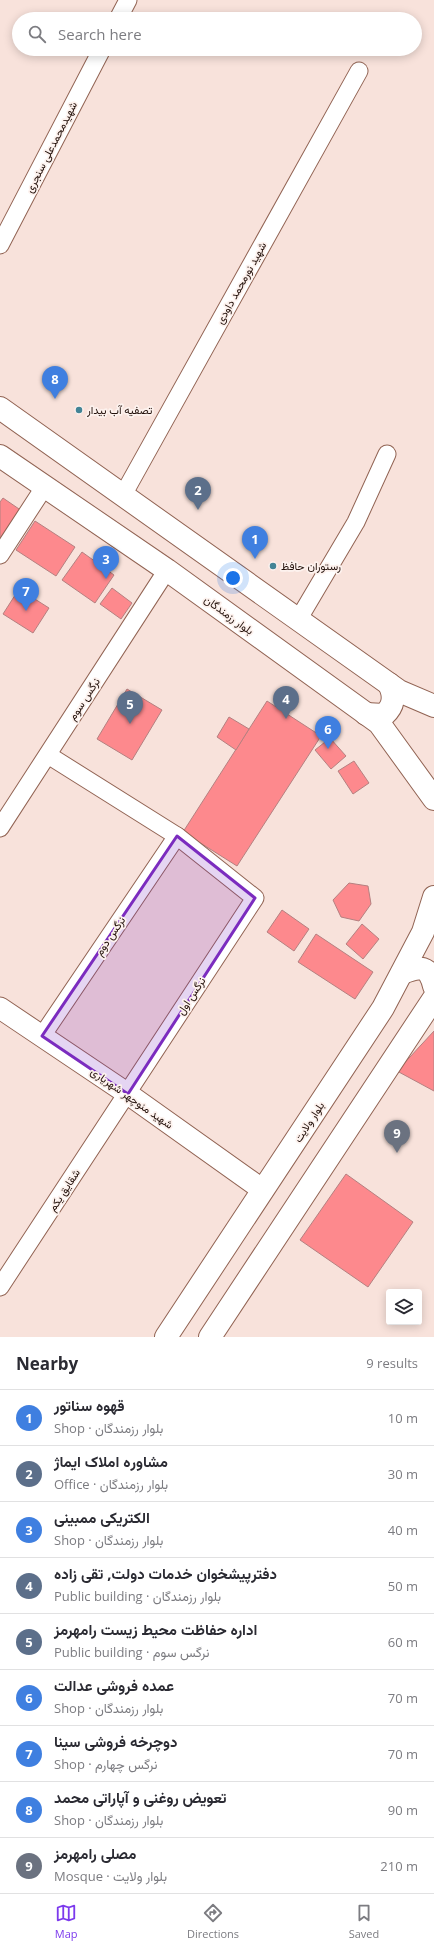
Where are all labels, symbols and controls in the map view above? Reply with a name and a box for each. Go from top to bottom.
search box [12,12,422,56]
icon: search [26,23,48,45]
text: Search here [58,24,142,44]
street label: شهیدمحمدعلی سنجری [21,98,80,195]
street label: شهید نورمحمد داودی [212,239,270,327]
pin: 8 [42,366,68,399]
place label: تصفیه آب بیدار [86,402,153,417]
marker: تصفیه آب بیدار [74,405,84,415]
pin: 2 [185,477,211,510]
pin: 1 [242,526,268,559]
pin: 3 [93,546,119,579]
place label: رستوران حافظ [281,558,341,573]
marker: رستوران حافظ [268,561,278,571]
your location [223,568,243,588]
pin: 7 [13,578,39,611]
street label: بلوار رزمندگان [201,592,257,638]
street label: نرگس سوم [64,675,104,723]
pin: 4 [273,686,299,719]
pin: 5 [117,691,143,724]
pin: 6 [315,716,341,749]
street label: نرگس دوم [91,913,129,959]
street label: نرگس اول [173,974,208,1018]
street label: شهید منوچهر شهریاری [87,1063,177,1133]
street label: بلوار ولایت [290,1099,327,1145]
pin: 9 [384,1120,410,1153]
street label: شقایق یکم [44,1165,84,1214]
map controls [386,1289,422,1325]
button: layers [386,1289,422,1325]
text: Nearby [16,1352,78,1375]
text: 9 results [366,1354,418,1372]
text: قهوه سناتور [54,1395,125,1415]
text: 1 [25,1409,33,1427]
text: 10 m [388,1409,418,1427]
text: Shop · بلوار رزمندگان [54,1419,163,1437]
text: مشاور‌ه املاک ایماژ [54,1451,168,1471]
text: 2 [25,1465,33,1483]
text: 30 m [388,1465,418,1483]
text: Office · بلوار رزمندگان [54,1475,168,1493]
text: الکتریکی ممبینی [54,1507,150,1527]
text: 3 [25,1521,33,1539]
text: 40 m [388,1521,418,1539]
text: Shop · بلوار رزمندگان [54,1531,163,1549]
text: دفترپیشخوان خدمات دولت, تقی زاده [54,1563,277,1583]
text: 4 [25,1577,33,1595]
text: 50 m [388,1577,418,1595]
text: Public building · بلوار رزمندگان [54,1587,221,1605]
text: اداره حفاظت محیط زیست رامهرمز [54,1619,257,1639]
text: 5 [25,1633,33,1651]
text: 60 m [388,1633,418,1651]
text: Public building · نرگس سوم [54,1643,209,1661]
text: عمده فروشی عدالت [54,1675,174,1695]
text: 6 [25,1689,33,1707]
text: 70 m [388,1689,418,1707]
text: Shop · بلوار رزمندگان [54,1699,163,1717]
text: دوچرخه فروشی سینا [54,1731,178,1751]
text: 7 [25,1745,33,1763]
text: 70 m [388,1745,418,1763]
text: Shop · نرگس چهارم [54,1755,158,1773]
text: تعویض روغنی و آپاراتی محمد [54,1787,227,1807]
text: 8 [25,1801,33,1819]
text: 90 m [388,1801,418,1819]
text: Shop · بلوار رزمندگان [54,1811,163,1829]
text: مصلی رامهرمز [54,1843,136,1863]
text: 9 [25,1857,33,1875]
text: 210 m [380,1857,418,1875]
text: Mosque · بلوار ولایت [54,1867,167,1885]
tab: Map [55,1902,78,1941]
tab: Directions [187,1902,239,1941]
tab: Saved [349,1902,379,1941]

